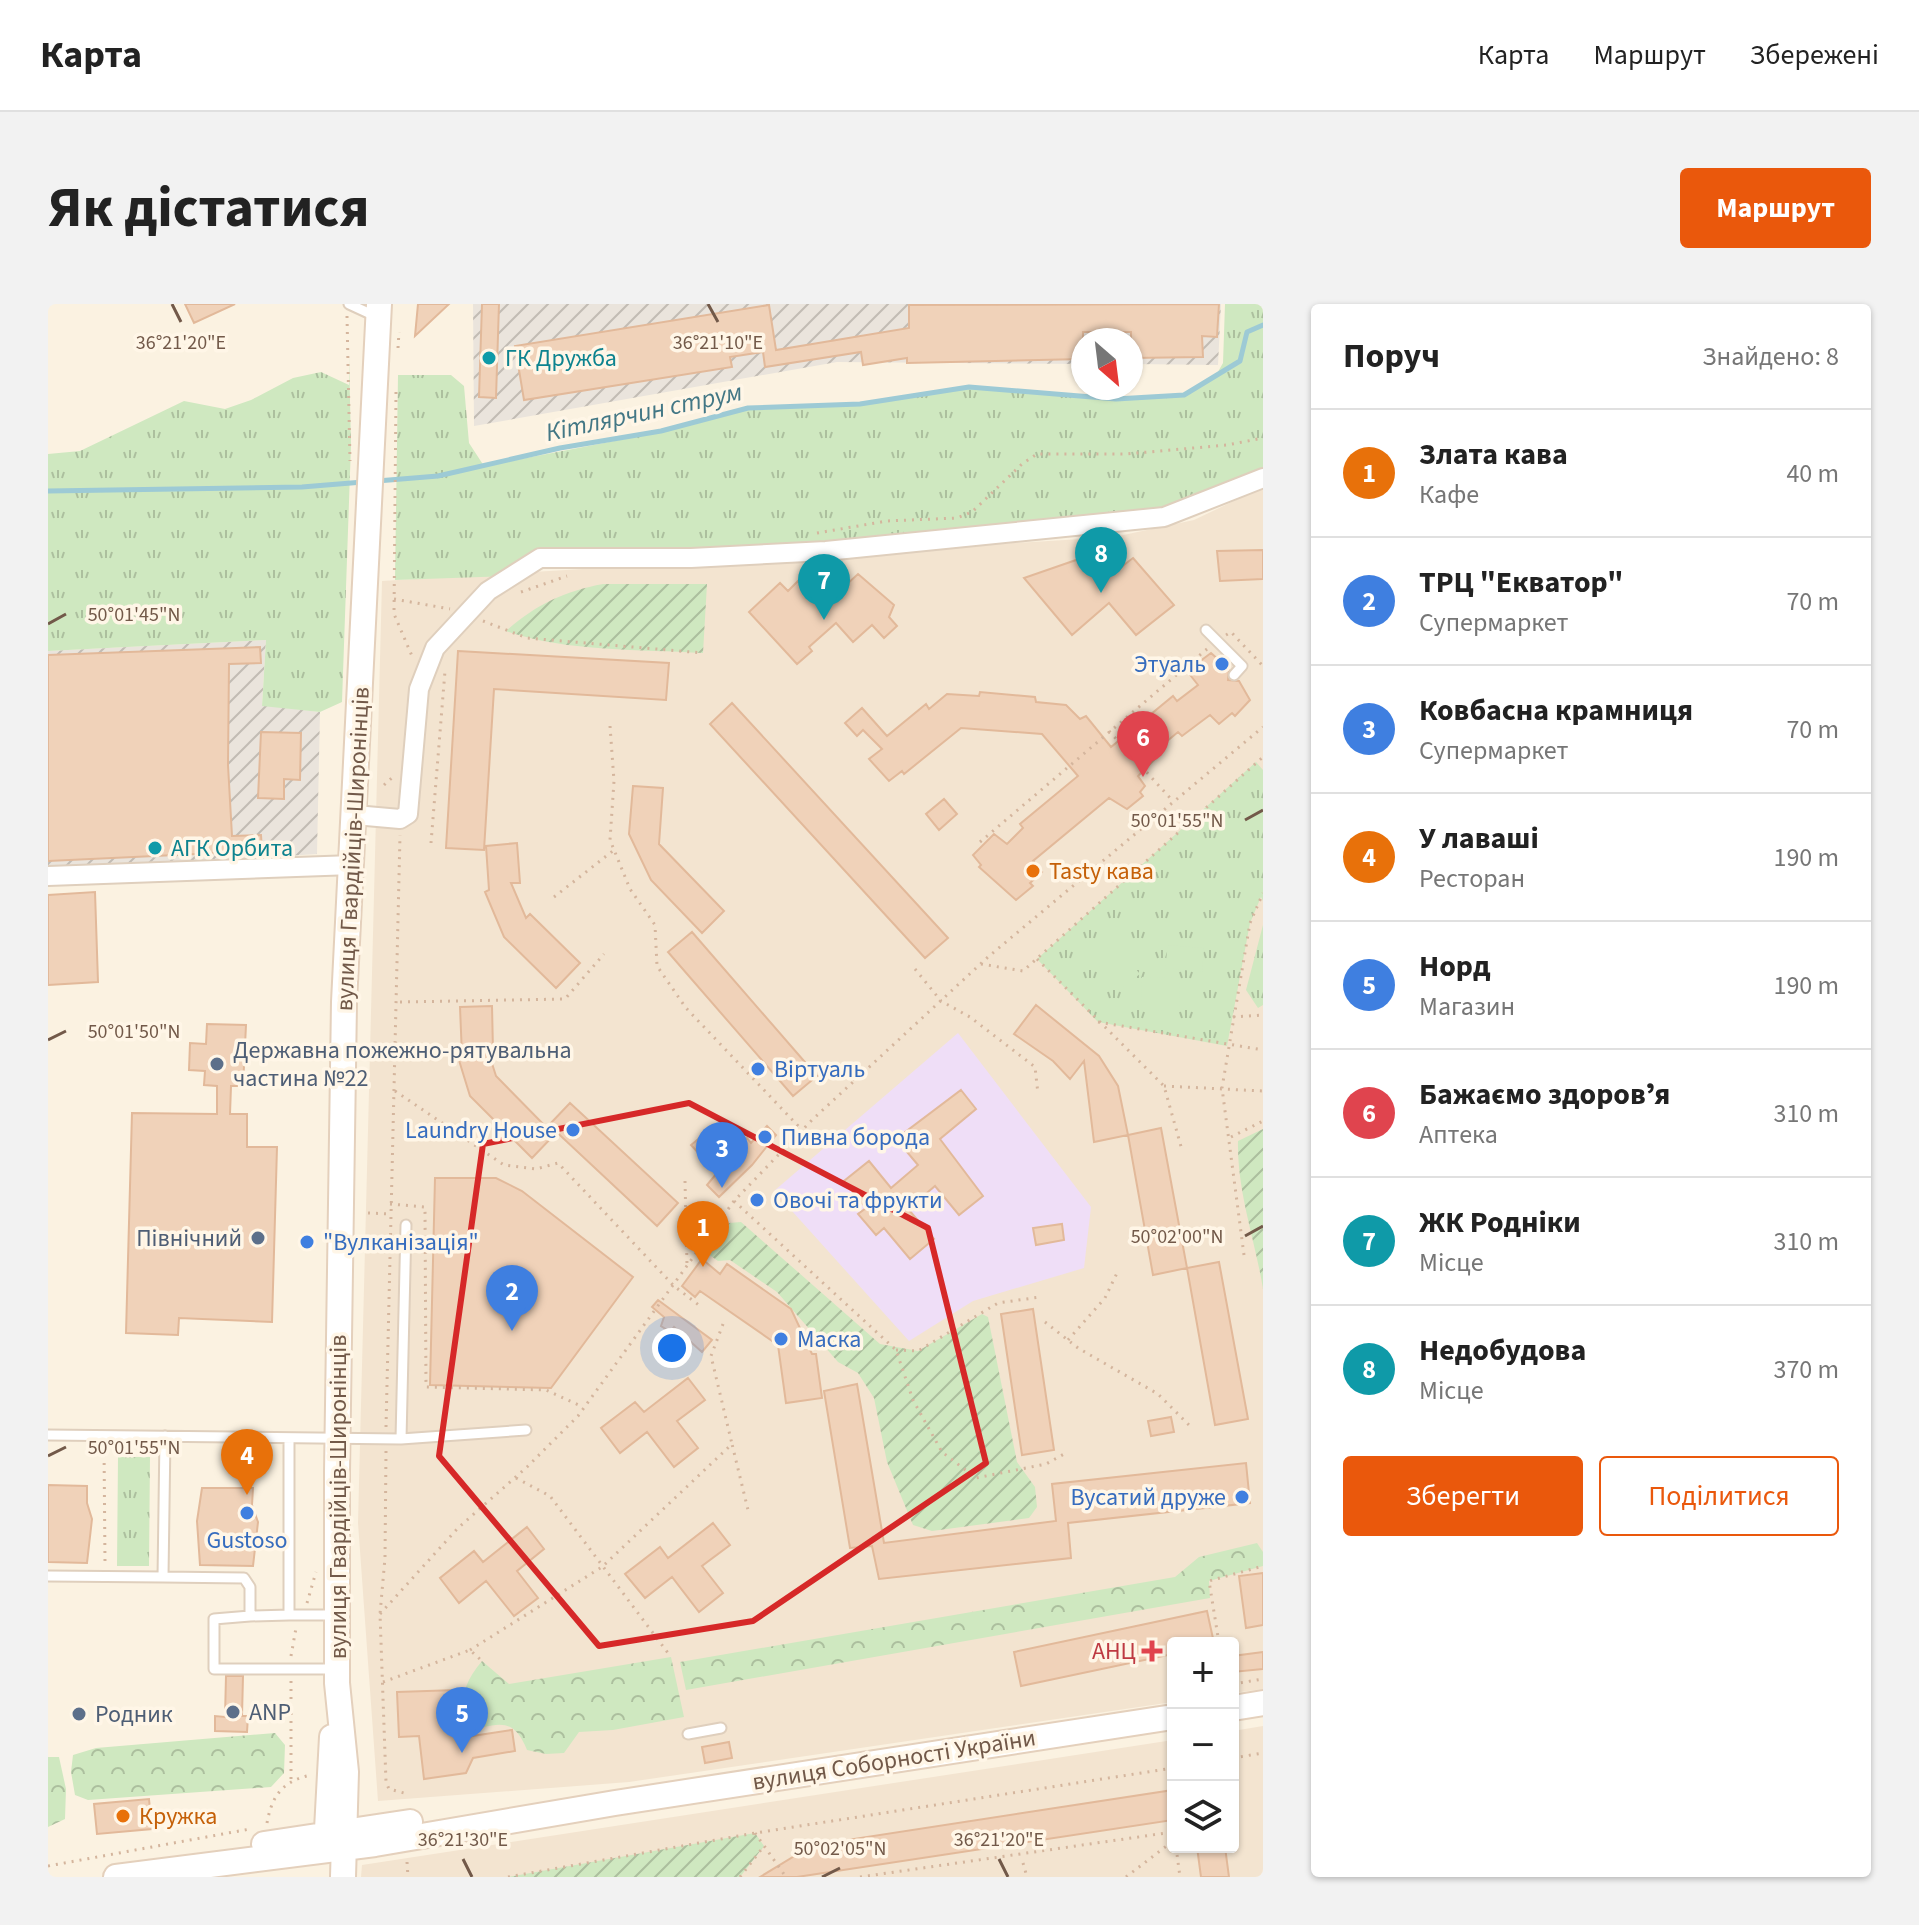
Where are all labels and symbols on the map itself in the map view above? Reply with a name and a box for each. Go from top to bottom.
north arrow [1071,328,1143,400]
text: 36°21'20"E [136,329,226,357]
text: 36°21'10"E [673,329,763,357]
place label: ГК Дружба [505,341,617,376]
marker: ГК Дружба [480,349,498,367]
water label: Кітлярчин струм [542,373,746,451]
pin: 8 [1075,527,1127,593]
pin: 7 [798,554,850,620]
text: 50°01'45"N [88,601,180,629]
place label: Этуаль [1134,647,1206,682]
marker: Этуаль [1213,655,1231,673]
street label: вулиця Гвардійців-Широнінців [327,686,379,1012]
pin: 6 [1117,711,1169,777]
text: 50°01'55"N [1131,807,1223,835]
place label: АГК Орбита [171,831,293,866]
marker: АГК Орбита [146,839,164,857]
place label: Tasty кава [1049,854,1154,889]
marker: Tasty кава [1024,862,1042,880]
text: 50°01'50"N [88,1018,180,1046]
place label: Державна пожежно-рятувальна частина №22 [233,1033,572,1096]
place label: Віртуаль [774,1052,865,1087]
marker: Державна пожежно-рятувальна частина №22 [208,1055,226,1073]
marker: Віртуаль [749,1060,767,1078]
place label: Laundry House [405,1113,557,1148]
place label: Пивна борода [781,1120,930,1155]
marker: Laundry House [564,1121,582,1139]
pin: 3 [696,1122,748,1188]
marker: Пивна борода [756,1128,774,1146]
place label: Овочі та фрукти [773,1183,943,1218]
marker: Овочі та фрукти [748,1191,766,1209]
pin: 1 [677,1201,729,1267]
place label: Північний [136,1221,242,1256]
text: 50°02'00"N [1131,1223,1223,1251]
place label: "Вулканізація" [323,1225,479,1260]
marker: Північний [249,1229,267,1247]
marker: "Вулканізація" [298,1233,316,1251]
pin: 2 [486,1265,538,1331]
place label: Маска [797,1322,861,1357]
your location [652,1328,692,1368]
marker: Маска [772,1330,790,1348]
street label: вулиця Гвардійців-Широнінців [321,1335,356,1659]
pin: 4 [221,1429,273,1495]
text: 50°01'55"N [88,1434,180,1462]
place label: Вусатий друже [1070,1480,1226,1515]
marker: Вусатий друже [1233,1488,1251,1506]
marker: Gustoso [238,1504,256,1522]
place label: Gustoso [206,1523,288,1558]
place label: АНЦ [1092,1634,1136,1669]
marker: АНЦ [1143,1642,1161,1660]
pin: 5 [436,1687,488,1753]
place label: ANP [249,1695,291,1730]
place label: Родник [95,1697,173,1732]
marker: ANP [224,1703,242,1721]
marker: Родник [70,1705,88,1723]
street label: вулиця Соборності України [750,1720,1038,1800]
place label: Кружка [139,1799,217,1834]
marker: Кружка [114,1807,132,1825]
text: 36°21'30"E [418,1826,508,1854]
text: 36°21'20"E [954,1826,1044,1854]
text: 50°02'05"N [794,1835,886,1863]

